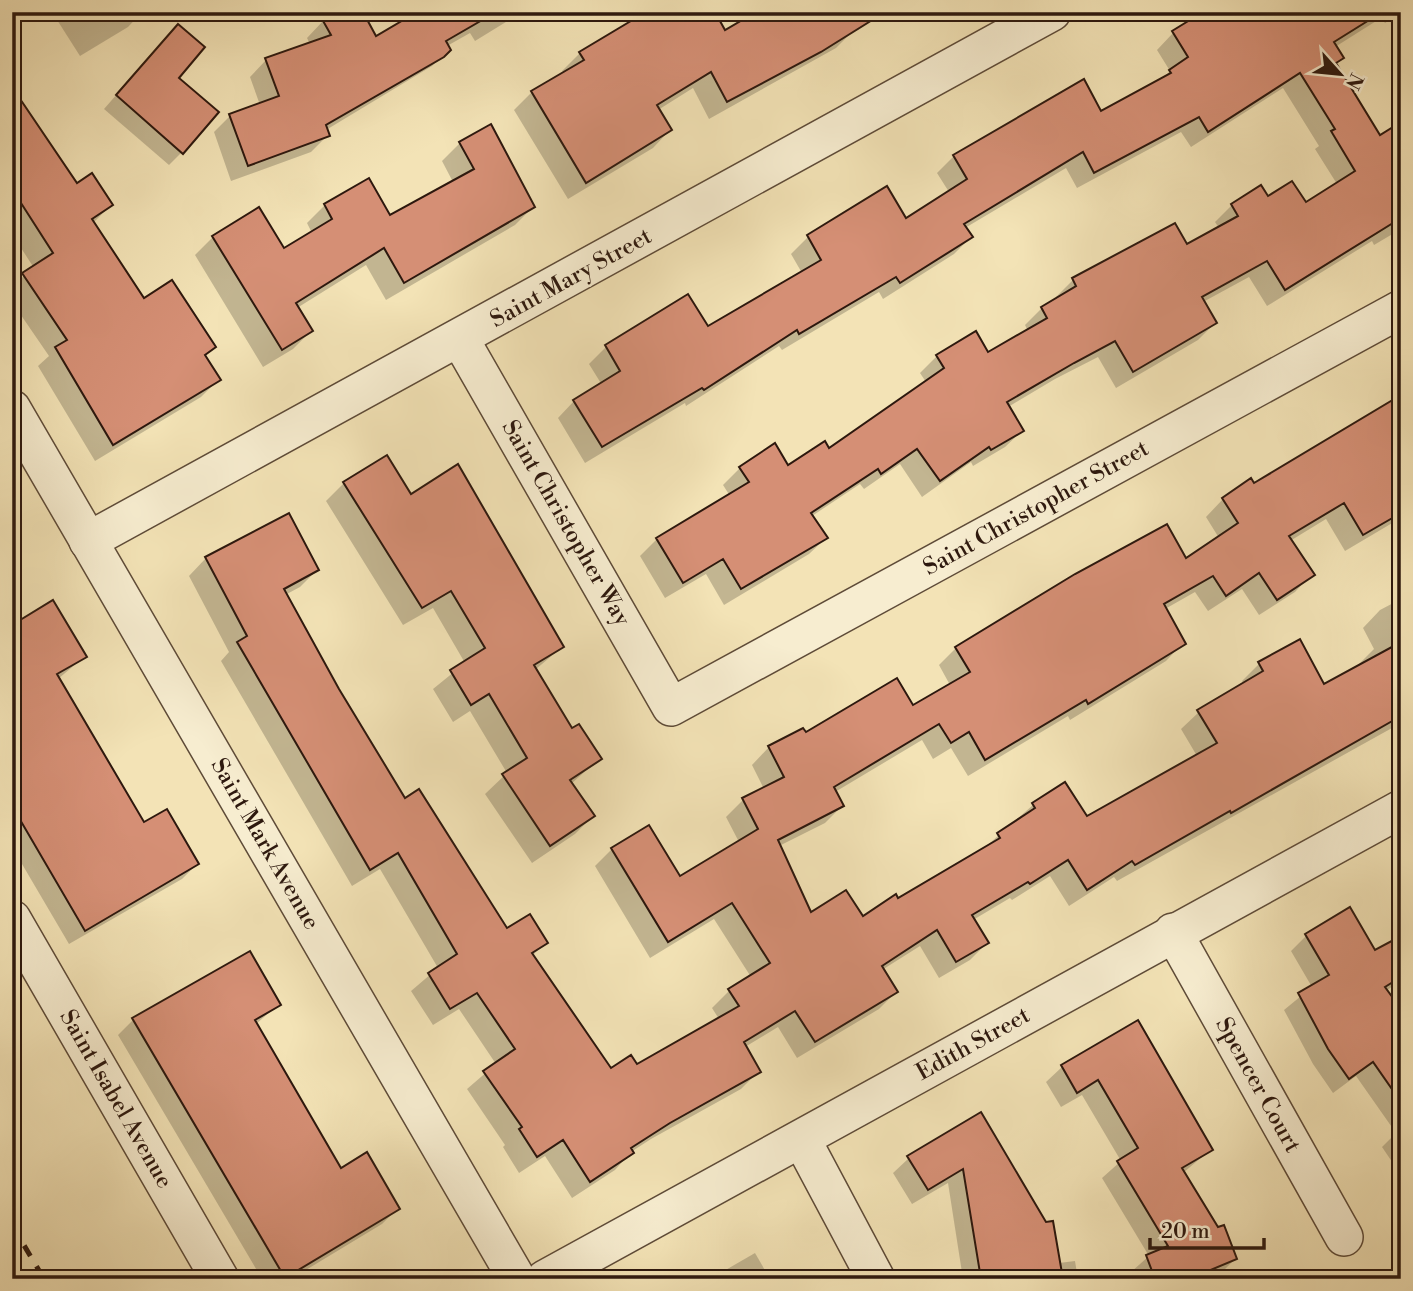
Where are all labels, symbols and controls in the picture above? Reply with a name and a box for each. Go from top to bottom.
north arrow [1304,38,1374,108]
text: N [1340,69,1368,93]
street label: Saint Mary Street [485,222,657,334]
street label: Saint Christopher Way [496,415,637,632]
street label: Saint Christopher Street [918,434,1154,582]
street label: Saint Mark Avenue [205,753,325,935]
street label: Edith Street [911,1001,1035,1087]
street label: Saint Isabel Avenue [53,1005,179,1193]
street label: Spencer Court [1209,1012,1307,1158]
scale bar [1150,1207,1264,1251]
text: 20 m [1161,1219,1210,1245]

